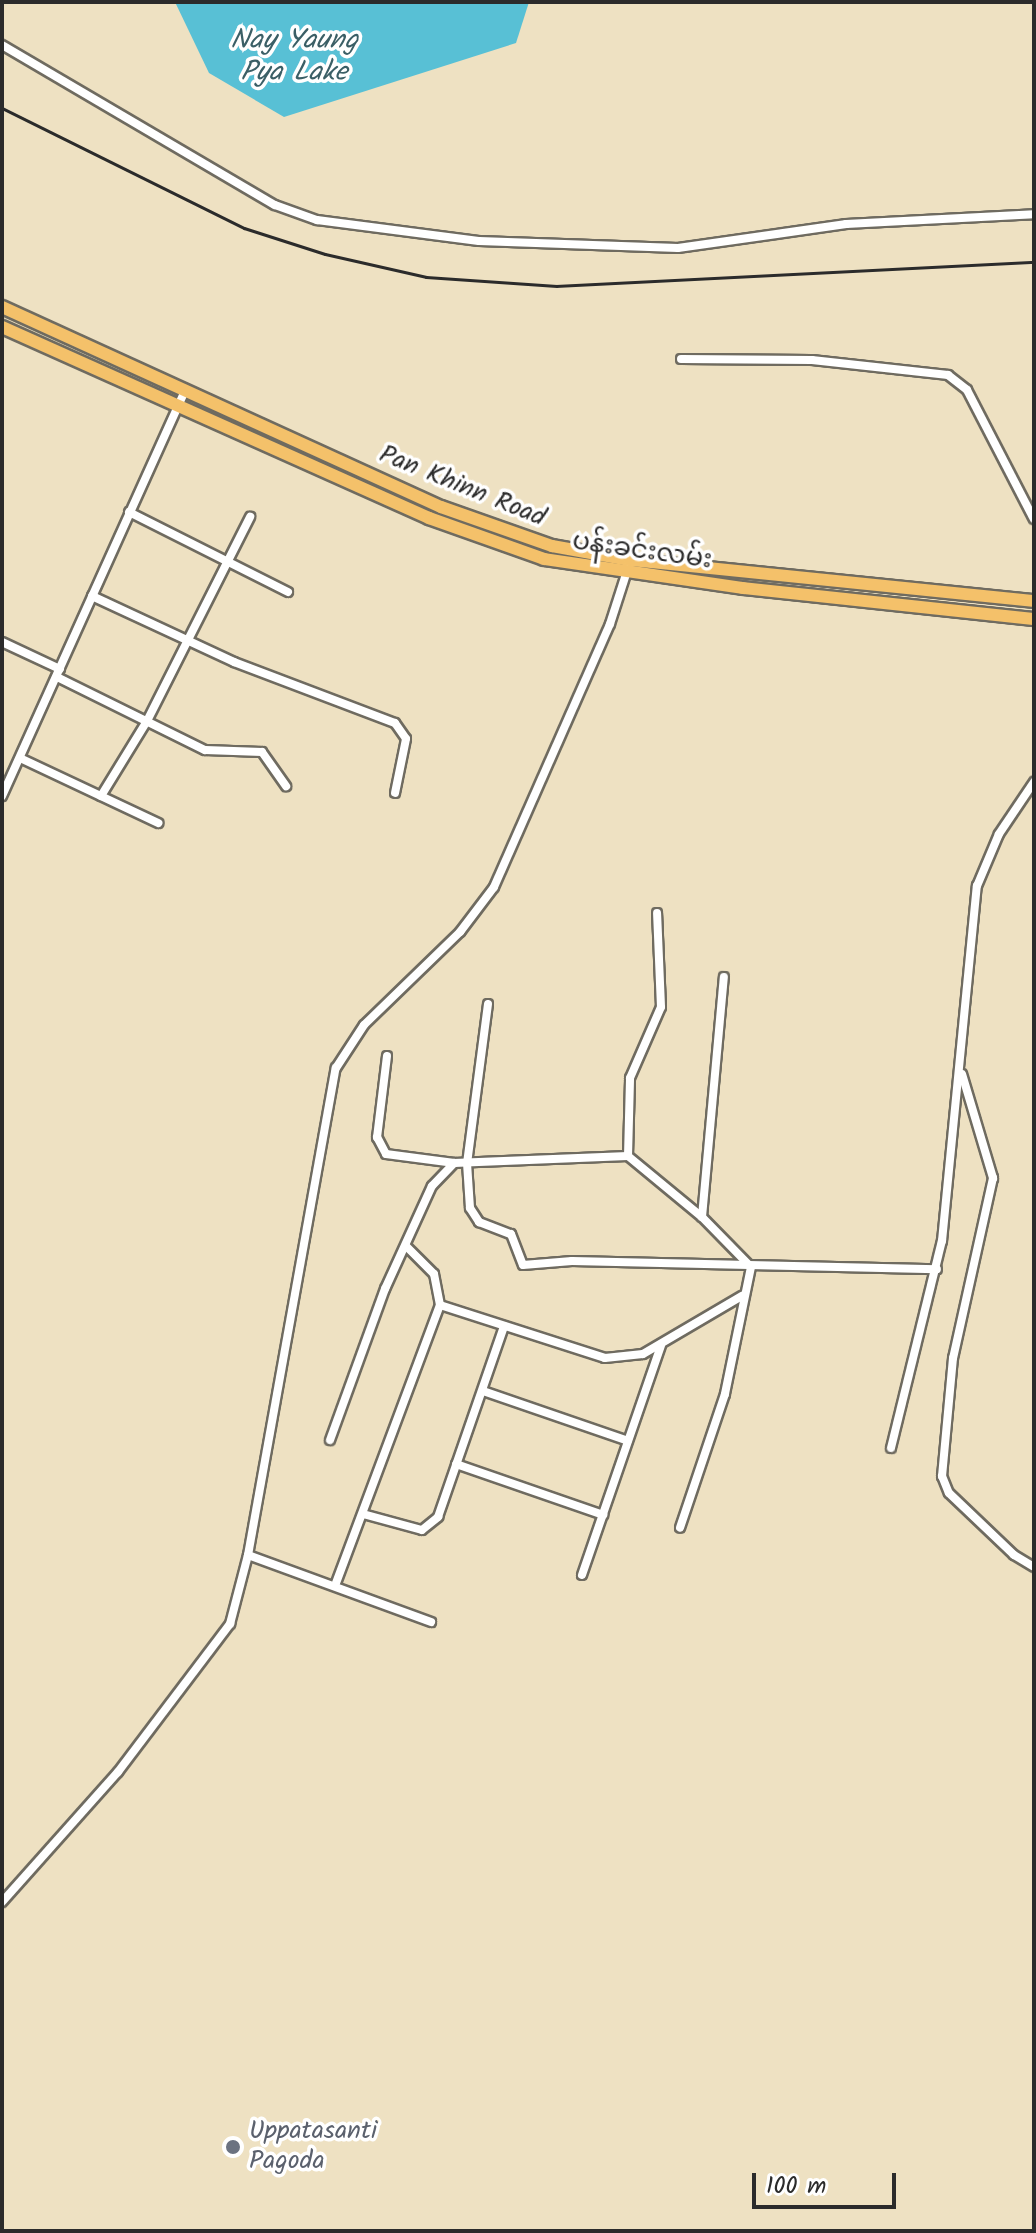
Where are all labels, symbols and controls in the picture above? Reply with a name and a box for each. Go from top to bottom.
water label: Nay Yaung Pya Lake [230,24,358,90]
street label: Pan Khinn Road [374,440,550,534]
street label: ပန်းခင်းလမ်း [570,527,714,577]
place label: Uppatasanti Pagoda [249,2116,377,2178]
marker: Uppatasanti Pagoda [224,2138,242,2156]
scale bar [756,2157,900,2207]
text: 100 m [766,2167,826,2206]

